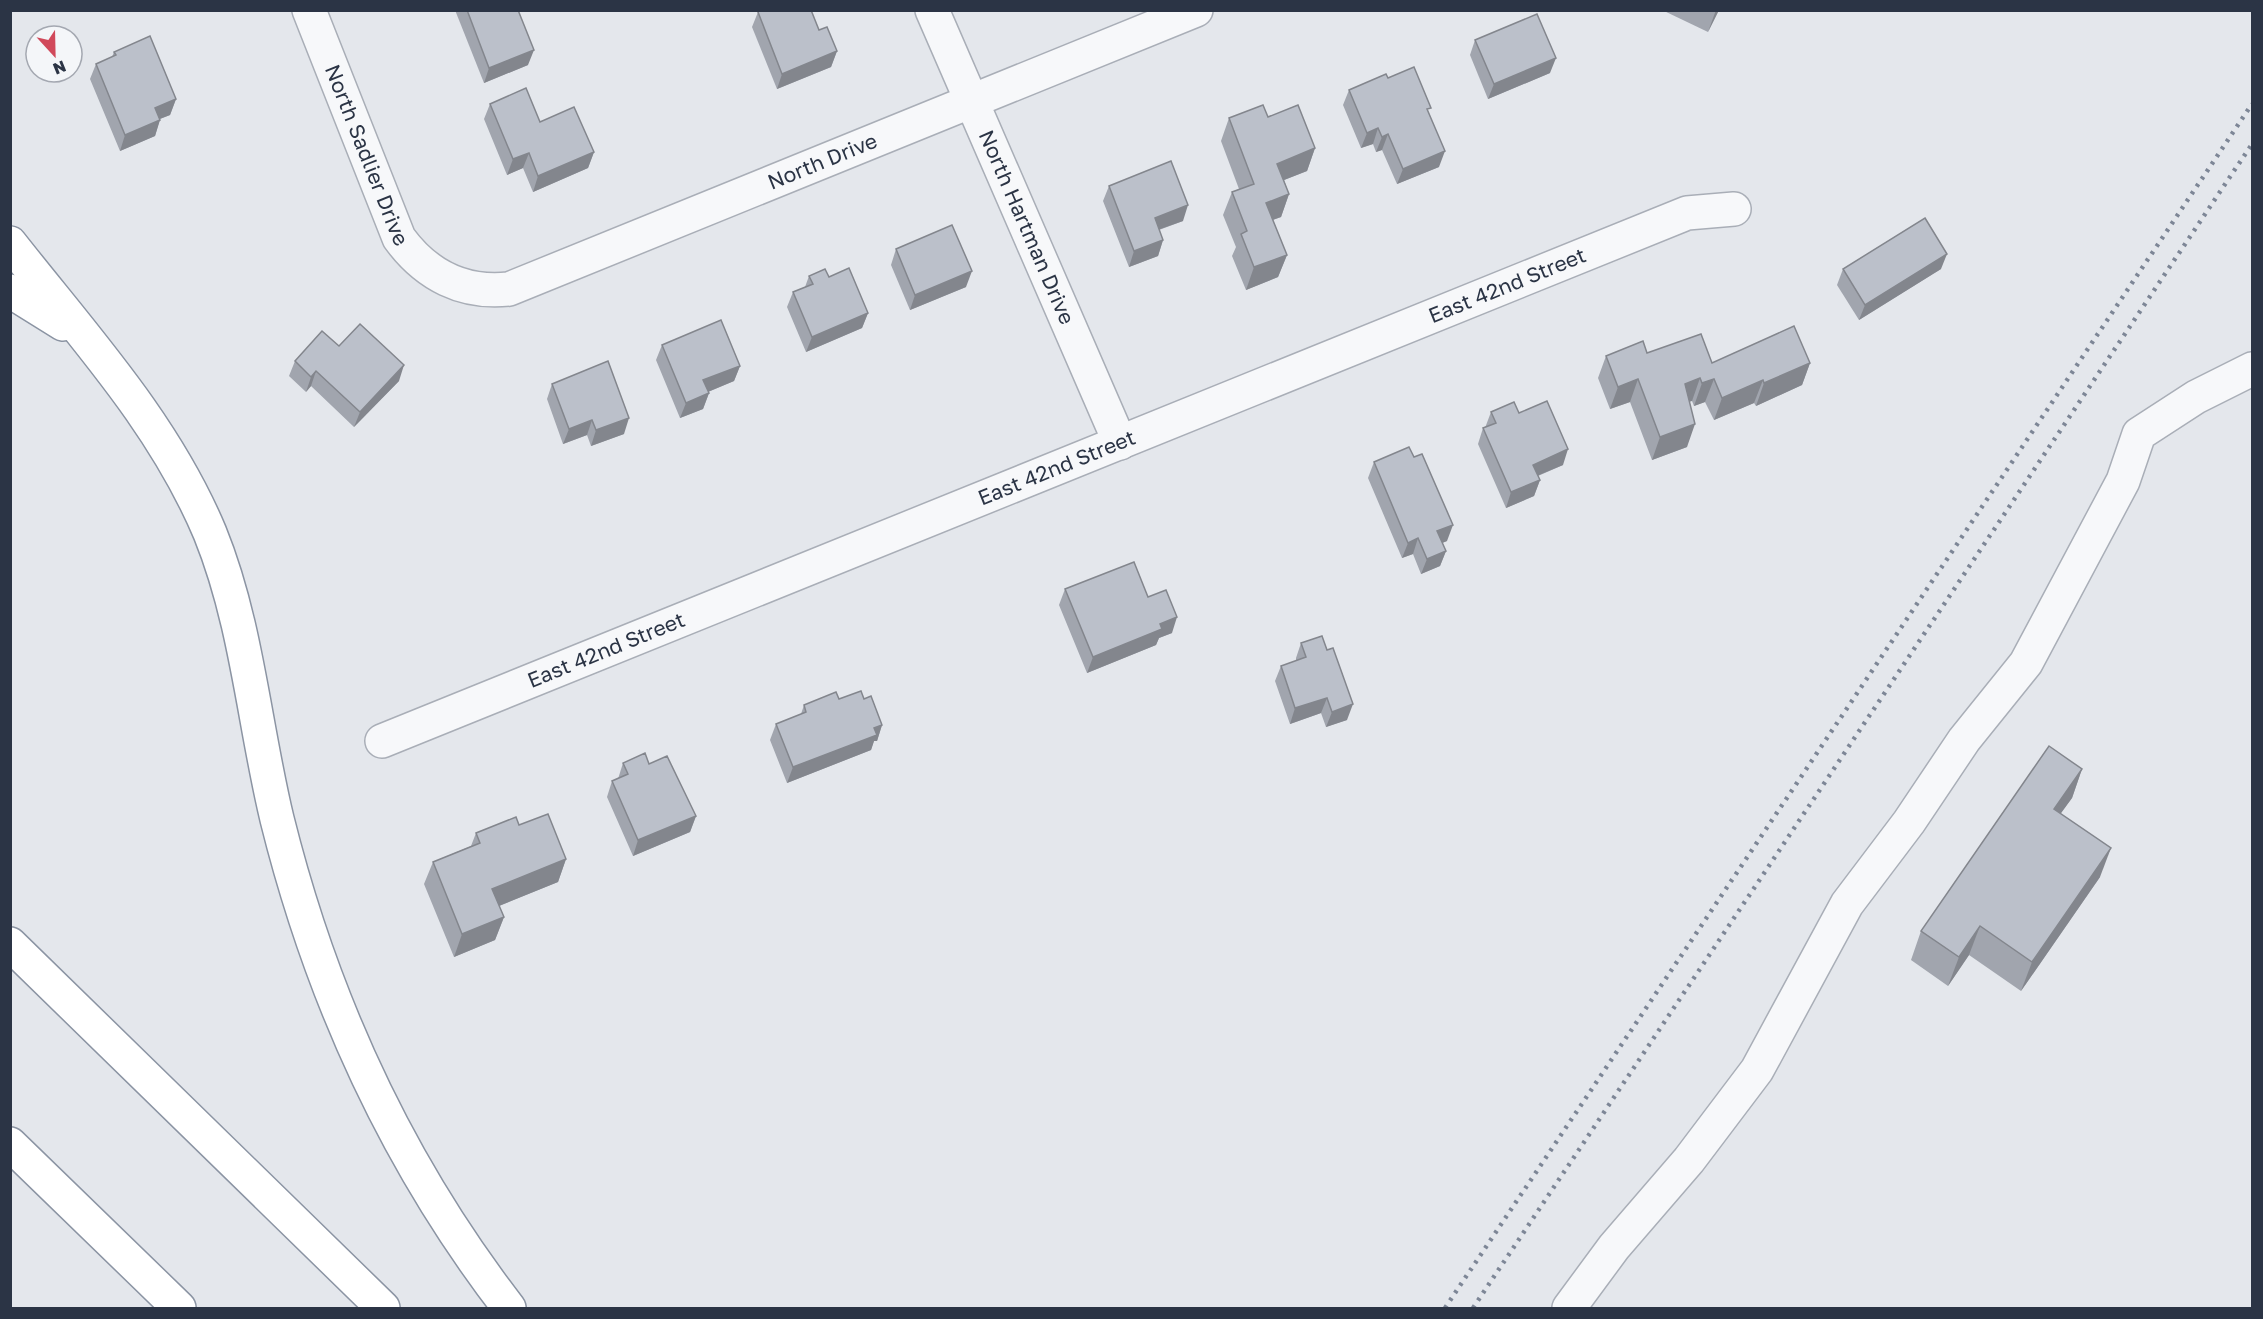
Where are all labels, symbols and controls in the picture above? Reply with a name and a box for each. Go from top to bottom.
north arrow [24,24,84,84]
text: N [50,56,69,79]
street label: North Sadlier Drive [320,61,414,251]
street label: North Hartman Drive [974,126,1081,328]
street label: North Drive [764,127,881,195]
street label: East 42nd Street [1424,241,1590,328]
street label: East 42nd Street [974,424,1139,511]
street label: East 42nd Street [523,606,689,693]

